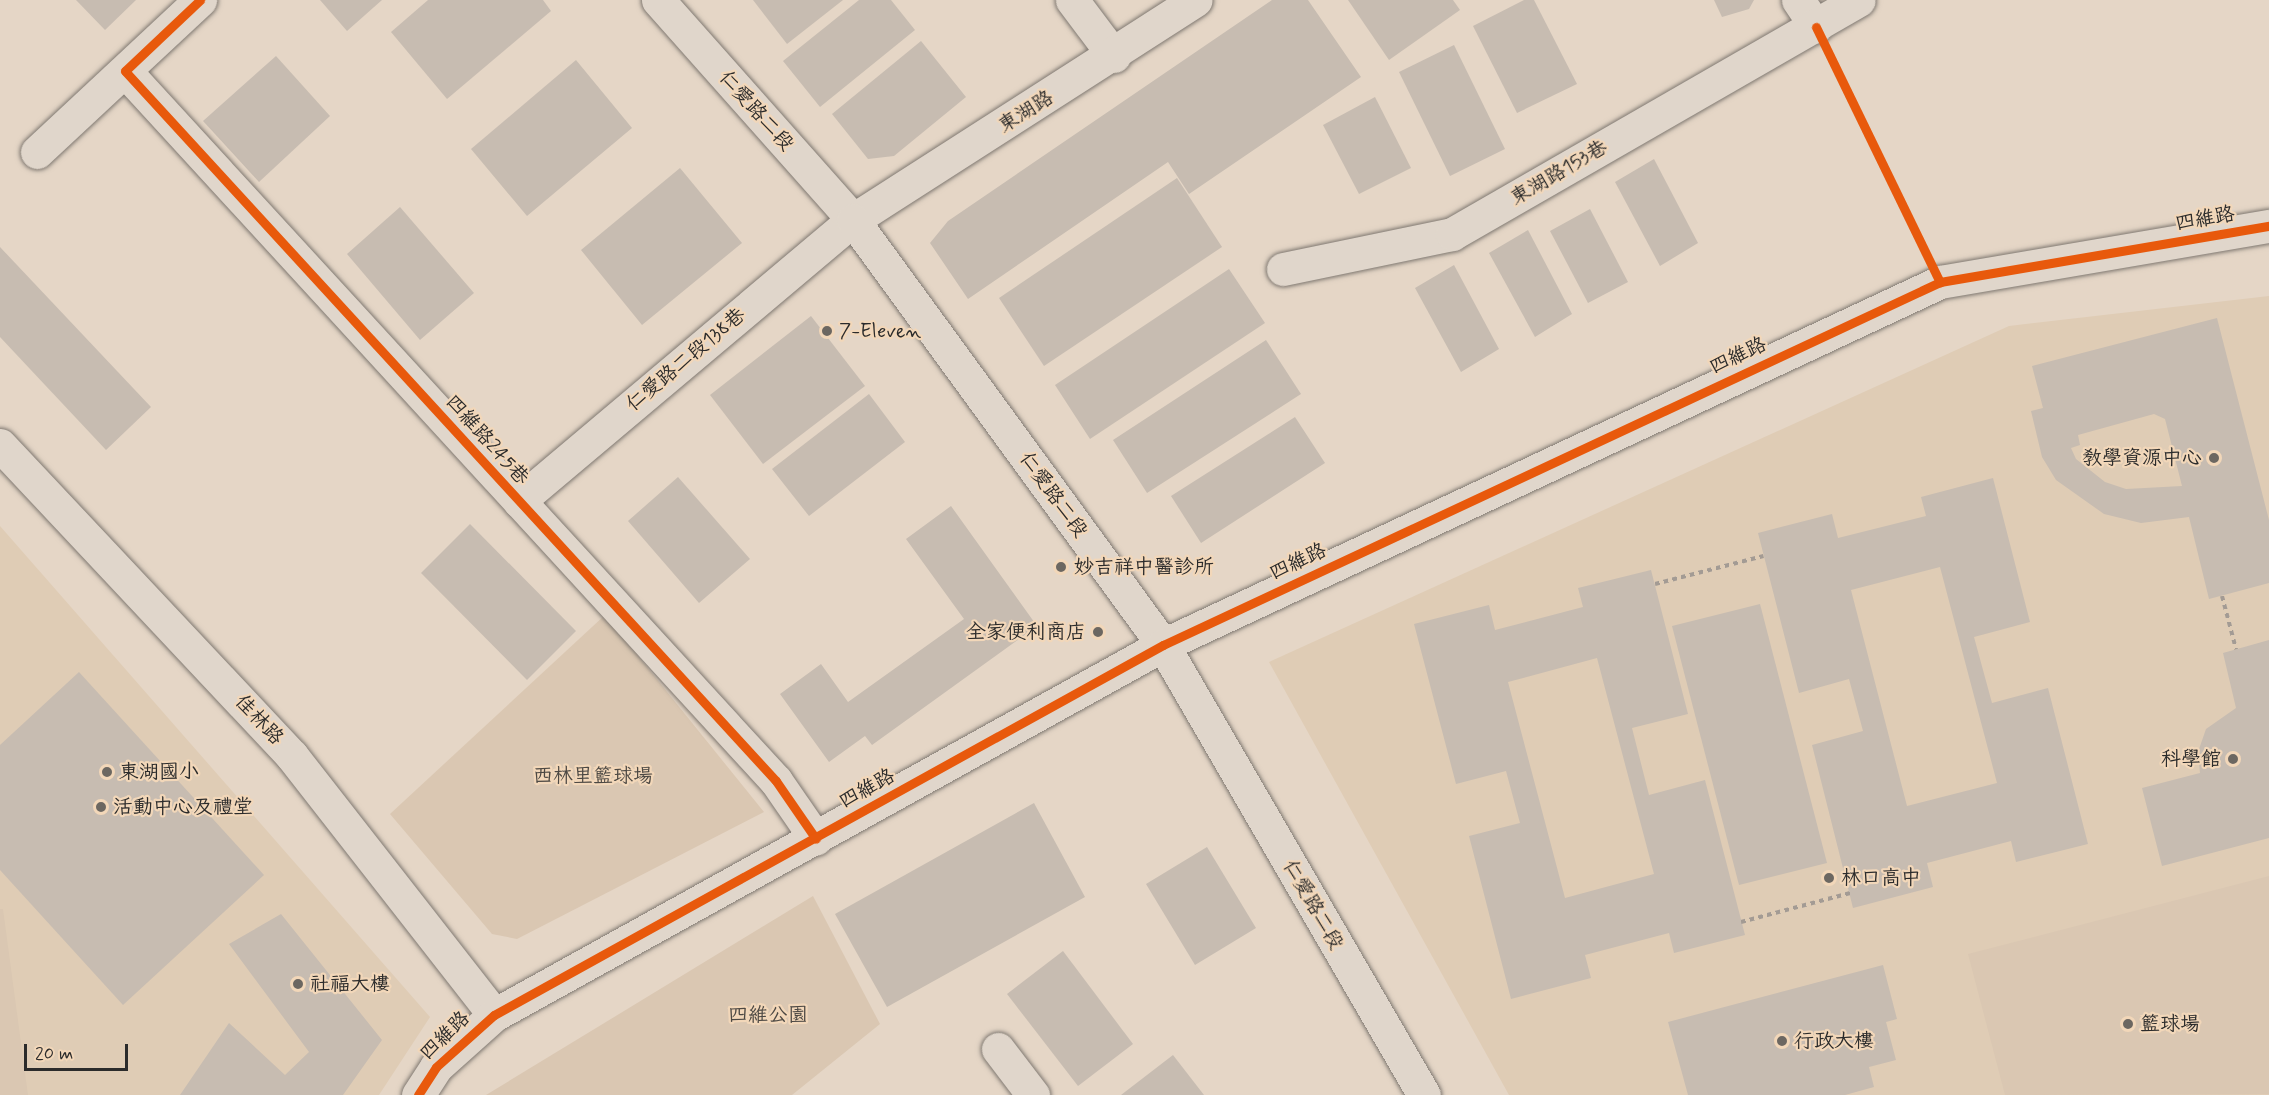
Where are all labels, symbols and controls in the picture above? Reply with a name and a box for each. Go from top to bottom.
street label: 仁愛路二段 [714,66,798,156]
street label: 東湖路 [994,86,1058,138]
street label: 東湖路153巷 [1506,136,1612,210]
street label: 四維路 [2173,202,2237,236]
street label: 仁愛路二段138巷 [622,303,750,417]
place label: 7-Eleven [839,319,921,343]
marker: 7-Eleven [820,324,834,338]
street label: 四維路 [1706,332,1770,380]
street label: 四維路245巷 [440,390,534,490]
place label: 教學資源中心 [2082,446,2202,470]
street label: 仁愛路二段 [1014,447,1092,543]
marker: 教學資源中心 [2207,451,2221,465]
street label: 四維路 [1266,538,1330,586]
place label: 妙吉祥中醫診所 [1074,555,1214,579]
marker: 妙吉祥中醫診所 [1052,558,1070,576]
place label: 全家便利商店 [966,620,1086,644]
marker: 全家便利商店 [1091,625,1105,639]
street label: 佳林路 [230,690,288,750]
place label: 科學館 [2161,747,2221,771]
marker: 科學館 [2226,752,2240,766]
place label: 東湖國小 [119,760,199,784]
park label: 西林里籃球場 [533,764,653,788]
street label: 四維路 [835,764,899,814]
marker: 東湖國小 [100,765,114,779]
place label: 活動中心及禮堂 [113,795,253,819]
marker: 活動中心及禮堂 [94,800,108,814]
street label: 仁愛路二段 [1278,856,1348,954]
place label: 林口高中 [1841,866,1921,890]
marker: 林口高中 [1822,871,1836,885]
place label: 社福大樓 [310,972,390,996]
marker: 社福大樓 [291,977,305,991]
park label: 四維公園 [728,1003,808,1027]
street label: 四維路 [415,1007,475,1065]
place label: 籃球場 [2140,1012,2200,1036]
marker: 籃球場 [2121,1017,2135,1031]
place label: 行政大樓 [1794,1029,1874,1053]
scale bar [27,1032,130,1070]
marker: 行政大樓 [1775,1034,1789,1048]
text: 20 m [35,1042,73,1066]

